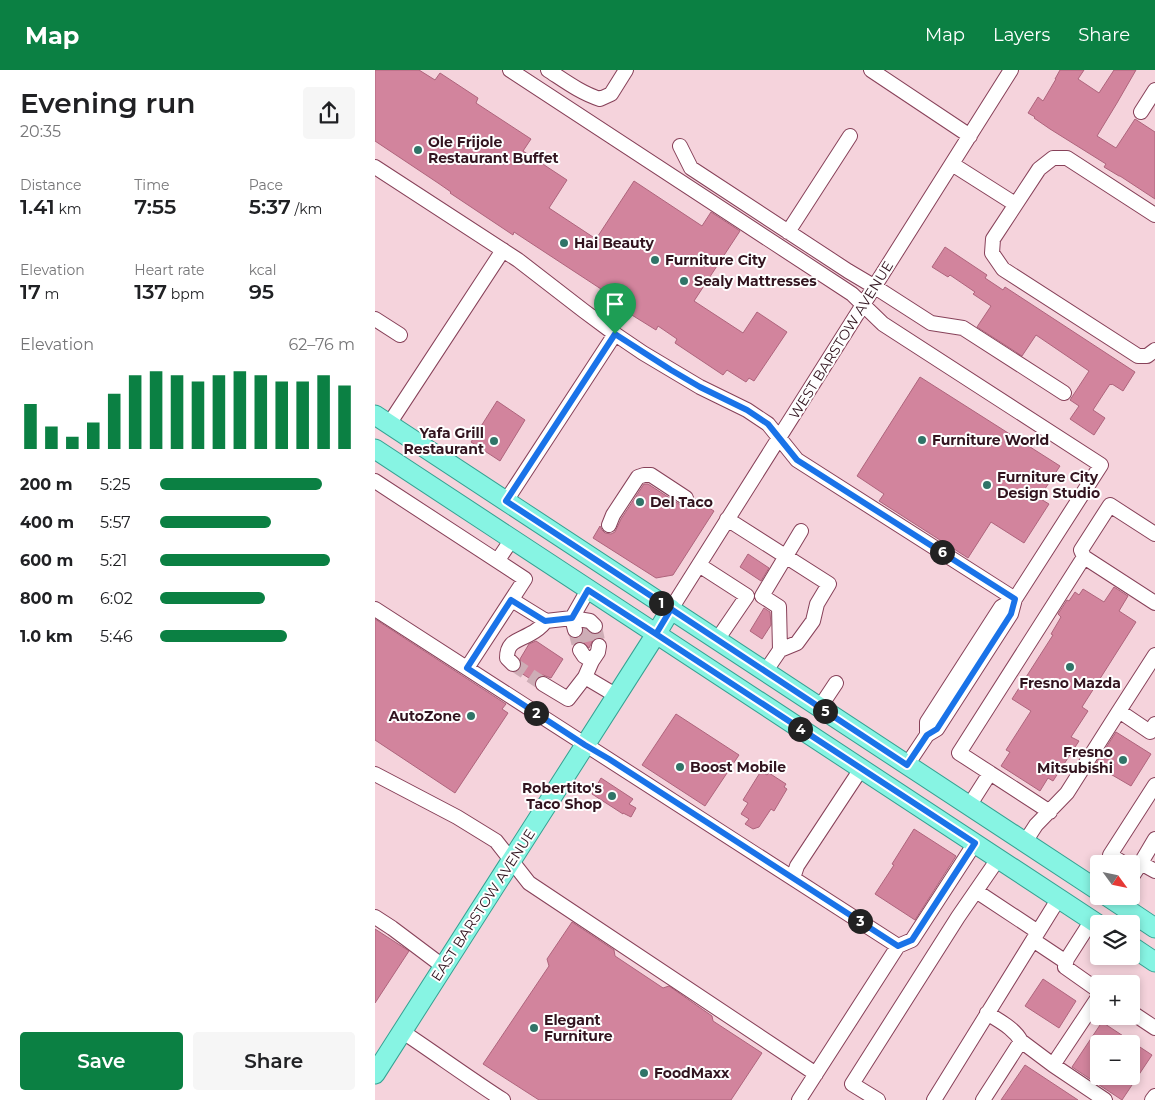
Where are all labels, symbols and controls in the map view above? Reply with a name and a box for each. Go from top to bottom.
text: Map [25,21,79,50]
text: Map [925,24,965,46]
text: Layers [993,24,1050,46]
text: Share [1078,24,1130,46]
text: Evening run [20,86,195,120]
button: share [303,87,355,139]
text: 20:35 [20,122,61,141]
place label: Ole Frijole Restaurant Buffet [428,133,559,167]
marker: Ole Frijole Restaurant Buffet [412,144,424,156]
text: Distance [20,176,82,194]
text: Time [134,176,169,194]
text: Pace [249,176,283,194]
text: 1.41 [20,194,55,219]
text: 7:55 [134,194,176,219]
text: 5:37 [249,194,291,219]
text: km [55,200,82,218]
text: /km [291,200,322,218]
place label: Hai Beauty [574,234,654,252]
marker: Hai Beauty [558,237,570,249]
place label: Furniture City [665,251,767,269]
marker: Furniture City [649,254,661,266]
street label: WEST BARSTOW AVENUE [785,258,897,422]
text: Elevation [20,261,85,279]
text: Heart rate [134,261,205,279]
text: kcal [249,261,277,279]
place label: Sealy Mattresses [694,272,817,290]
marker: Sealy Mattresses [678,275,690,287]
text: 17 [20,279,41,304]
text: 137 [134,279,167,304]
text: 95 [249,279,274,304]
pin [594,283,636,334]
text: m [41,285,59,303]
text: bpm [167,285,205,303]
icon: arrive [601,290,629,318]
text: Elevation [20,335,94,354]
text: 62–76 m [288,335,355,354]
place label: Yafa Grill Restaurant [403,424,484,458]
place label: Furniture World [932,431,1049,449]
marker: Furniture World [916,434,928,446]
marker: Yafa Grill Restaurant [488,435,500,447]
place label: Furniture City Design Studio [997,468,1100,502]
text: 200 m [20,475,72,494]
text: 5:25 [100,475,131,494]
marker: Furniture City Design Studio [981,479,993,491]
place label: Del Taco [650,493,713,511]
marker: Del Taco [634,496,646,508]
text: 400 m [20,513,74,532]
text: 5:57 [100,513,131,532]
pin: 6 [929,540,955,564]
text: 6 [938,543,947,561]
text: 600 m [20,551,73,570]
text: 5:21 [100,551,127,570]
text: 800 m [20,589,74,608]
text: 6:02 [100,589,133,608]
pin: 1 [649,590,673,616]
text: 1 [659,594,664,612]
text: 1.0 km [20,627,73,646]
text: 5:46 [100,627,133,646]
marker: Fresno Mazda [1064,661,1076,673]
place label: Fresno Mazda [1019,674,1121,692]
pin: 5 [813,698,837,724]
pin: 2 [523,700,549,726]
text: 5 [821,702,830,720]
text: 2 [532,704,541,722]
place label: AutoZone [388,707,461,725]
marker: AutoZone [465,710,477,722]
pin: 4 [787,716,813,742]
text: 4 [796,720,805,738]
place label: Fresno Mitsubishi [1037,743,1113,777]
marker: Fresno Mitsubishi [1117,754,1129,766]
place label: Boost Mobile [690,758,786,776]
marker: Boost Mobile [674,761,686,773]
place label: Robertito's Taco Shop [522,779,603,813]
marker: Robertito's Taco Shop [606,790,618,802]
street label: EAST BARSTOW AVENUE [427,826,539,984]
north arrow [1090,855,1140,905]
map controls [1090,855,1140,1085]
pin: 3 [847,908,873,934]
text: 3 [856,912,865,930]
button: layers [1090,915,1140,965]
button: + [1090,975,1140,1025]
place label: Elegant Furniture [544,1011,613,1045]
marker: Elegant Furniture [528,1022,540,1034]
button: Save [20,1032,183,1090]
button: Share [193,1032,355,1090]
button: − [1090,1035,1140,1085]
place label: FoodMaxx [654,1064,730,1082]
marker: FoodMaxx [638,1067,650,1079]

